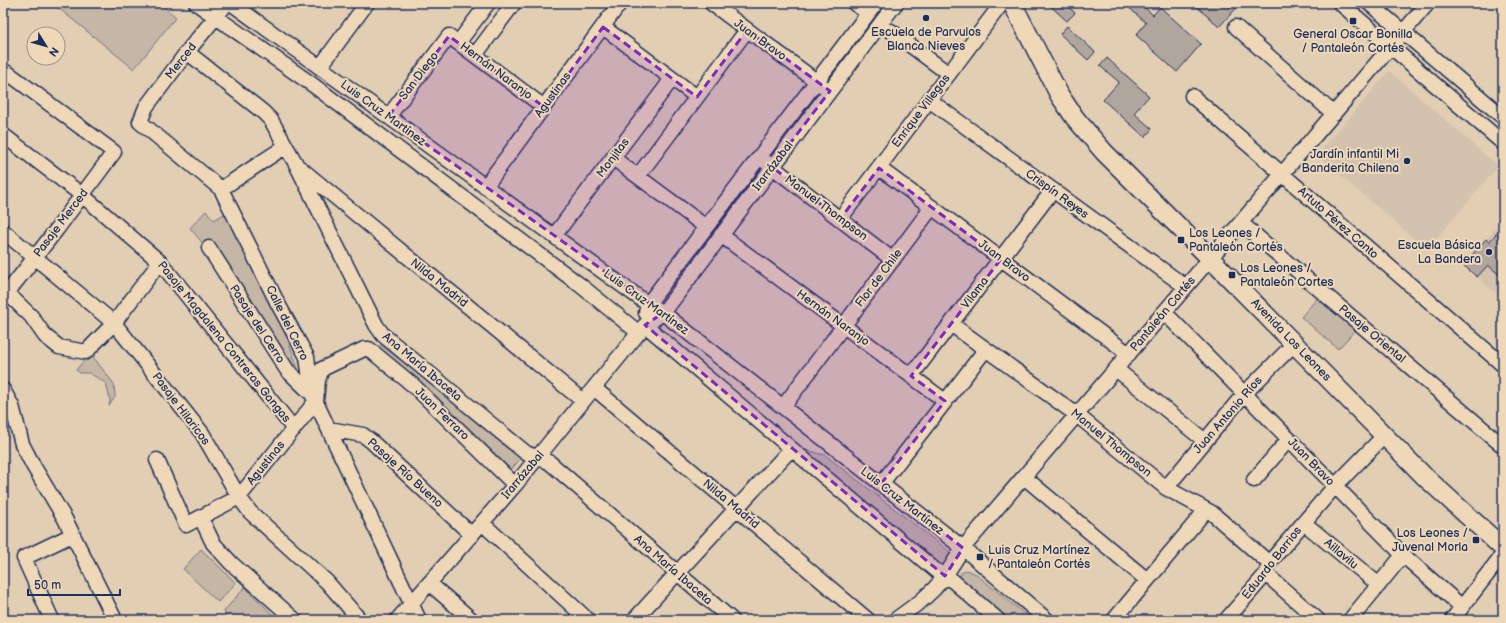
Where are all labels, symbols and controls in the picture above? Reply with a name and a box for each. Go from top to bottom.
marker: Escuela de Parvulos Blanca Nieves [921,13,931,23]
street label: Juan Bravo [731,16,789,64]
marker: General Oscar Bonilla / Pantaleón Cortés [1348,16,1358,26]
place label: Escuela de Parvulos Blanca Nieves [871,25,981,54]
north arrow [26,26,66,66]
place label: General Oscar Bonilla / Pantaleón Cortés [1293,27,1413,56]
street label: Hernán Naranjo [457,39,535,103]
street label: Merced [162,40,200,82]
text: N [46,45,61,59]
street label: San Diego [396,49,442,103]
street label: Agustinas [531,69,575,121]
street label: Enrique Villegas [889,71,953,151]
street label: Luis Cruz Martínez [337,77,429,149]
street label: Monjitas [593,135,633,181]
street label: Irarrázabal [749,138,797,194]
place label: Jardín infantil Mi Banderita Chilena [1301,147,1399,176]
marker: Jardín infantil Mi Banderita Chilena [1402,156,1412,166]
street label: Crispín Reyes [1022,166,1092,222]
street label: Manuel Thompson [782,172,871,244]
street label: Artuto Pérez Canto [1295,184,1382,262]
street label: Pasaje Merced [30,186,92,260]
place label: Los Leones / Pantaleón Cortés [1189,226,1283,255]
marker: Los Leones / Pantaleón Cortés [1176,235,1186,245]
street label: Juan Bravo [975,237,1033,286]
place label: Escuela Básica La Bandera [1397,238,1481,267]
street label: Flor de Chile [852,246,906,310]
marker: Escuela Básica La Bandera [1484,247,1494,257]
street label: Nilda Madrid [407,255,471,311]
street label: Pasaje Magdalena Contreras Gangas [154,258,294,426]
place label: Los Leones / Pantaleón Cortes [1240,261,1334,290]
street label: Luis Cruz Martínez [600,266,692,338]
marker: Los Leones / Pantaleón Cortes [1227,270,1237,280]
street label: Pantaleón Cortés [1127,273,1199,355]
street label: Vilama [958,274,992,312]
street label: Pasaje del Cerro [226,282,288,366]
street label: Calle del Cerro [262,283,312,363]
street label: Hernán Naranjo [793,286,873,350]
street label: Avenida Los Leones [1248,296,1334,384]
street label: Pasaje Oriental [1335,302,1409,366]
street label: Ana María Ibaceta [379,329,465,405]
street label: Pasaje Hilaricos [149,370,213,448]
street label: Juan Antonio Ríos [1190,373,1266,457]
street label: Juan Ferraro [412,384,472,444]
street label: Manuel Thompson [1067,406,1155,480]
street label: Pasaje Río Bueno [364,435,446,511]
street label: Juan Bravo [1284,435,1338,489]
street label: Agustinas [244,438,288,488]
street label: Irarrázabal [498,448,548,502]
street label: Luis Cruz Martínez [857,464,947,538]
street label: Nilda Madrid [700,476,762,532]
street label: Eduardo Barrios [1239,523,1305,602]
place label: Los Leones / Juvenal Morla [1392,526,1468,555]
street label: Ana María Ibaceta [631,532,716,608]
street label: Aillavilu [1321,535,1361,573]
marker: Los Leones / Juvenal Morla [1471,535,1481,545]
place label: Luis Cruz Martínez / Pantaleón Cortés [988,543,1090,572]
marker: Luis Cruz Martínez / Pantaleón Cortés [975,552,985,562]
scale bar [28,571,120,597]
text: 50 m [34,578,61,593]

